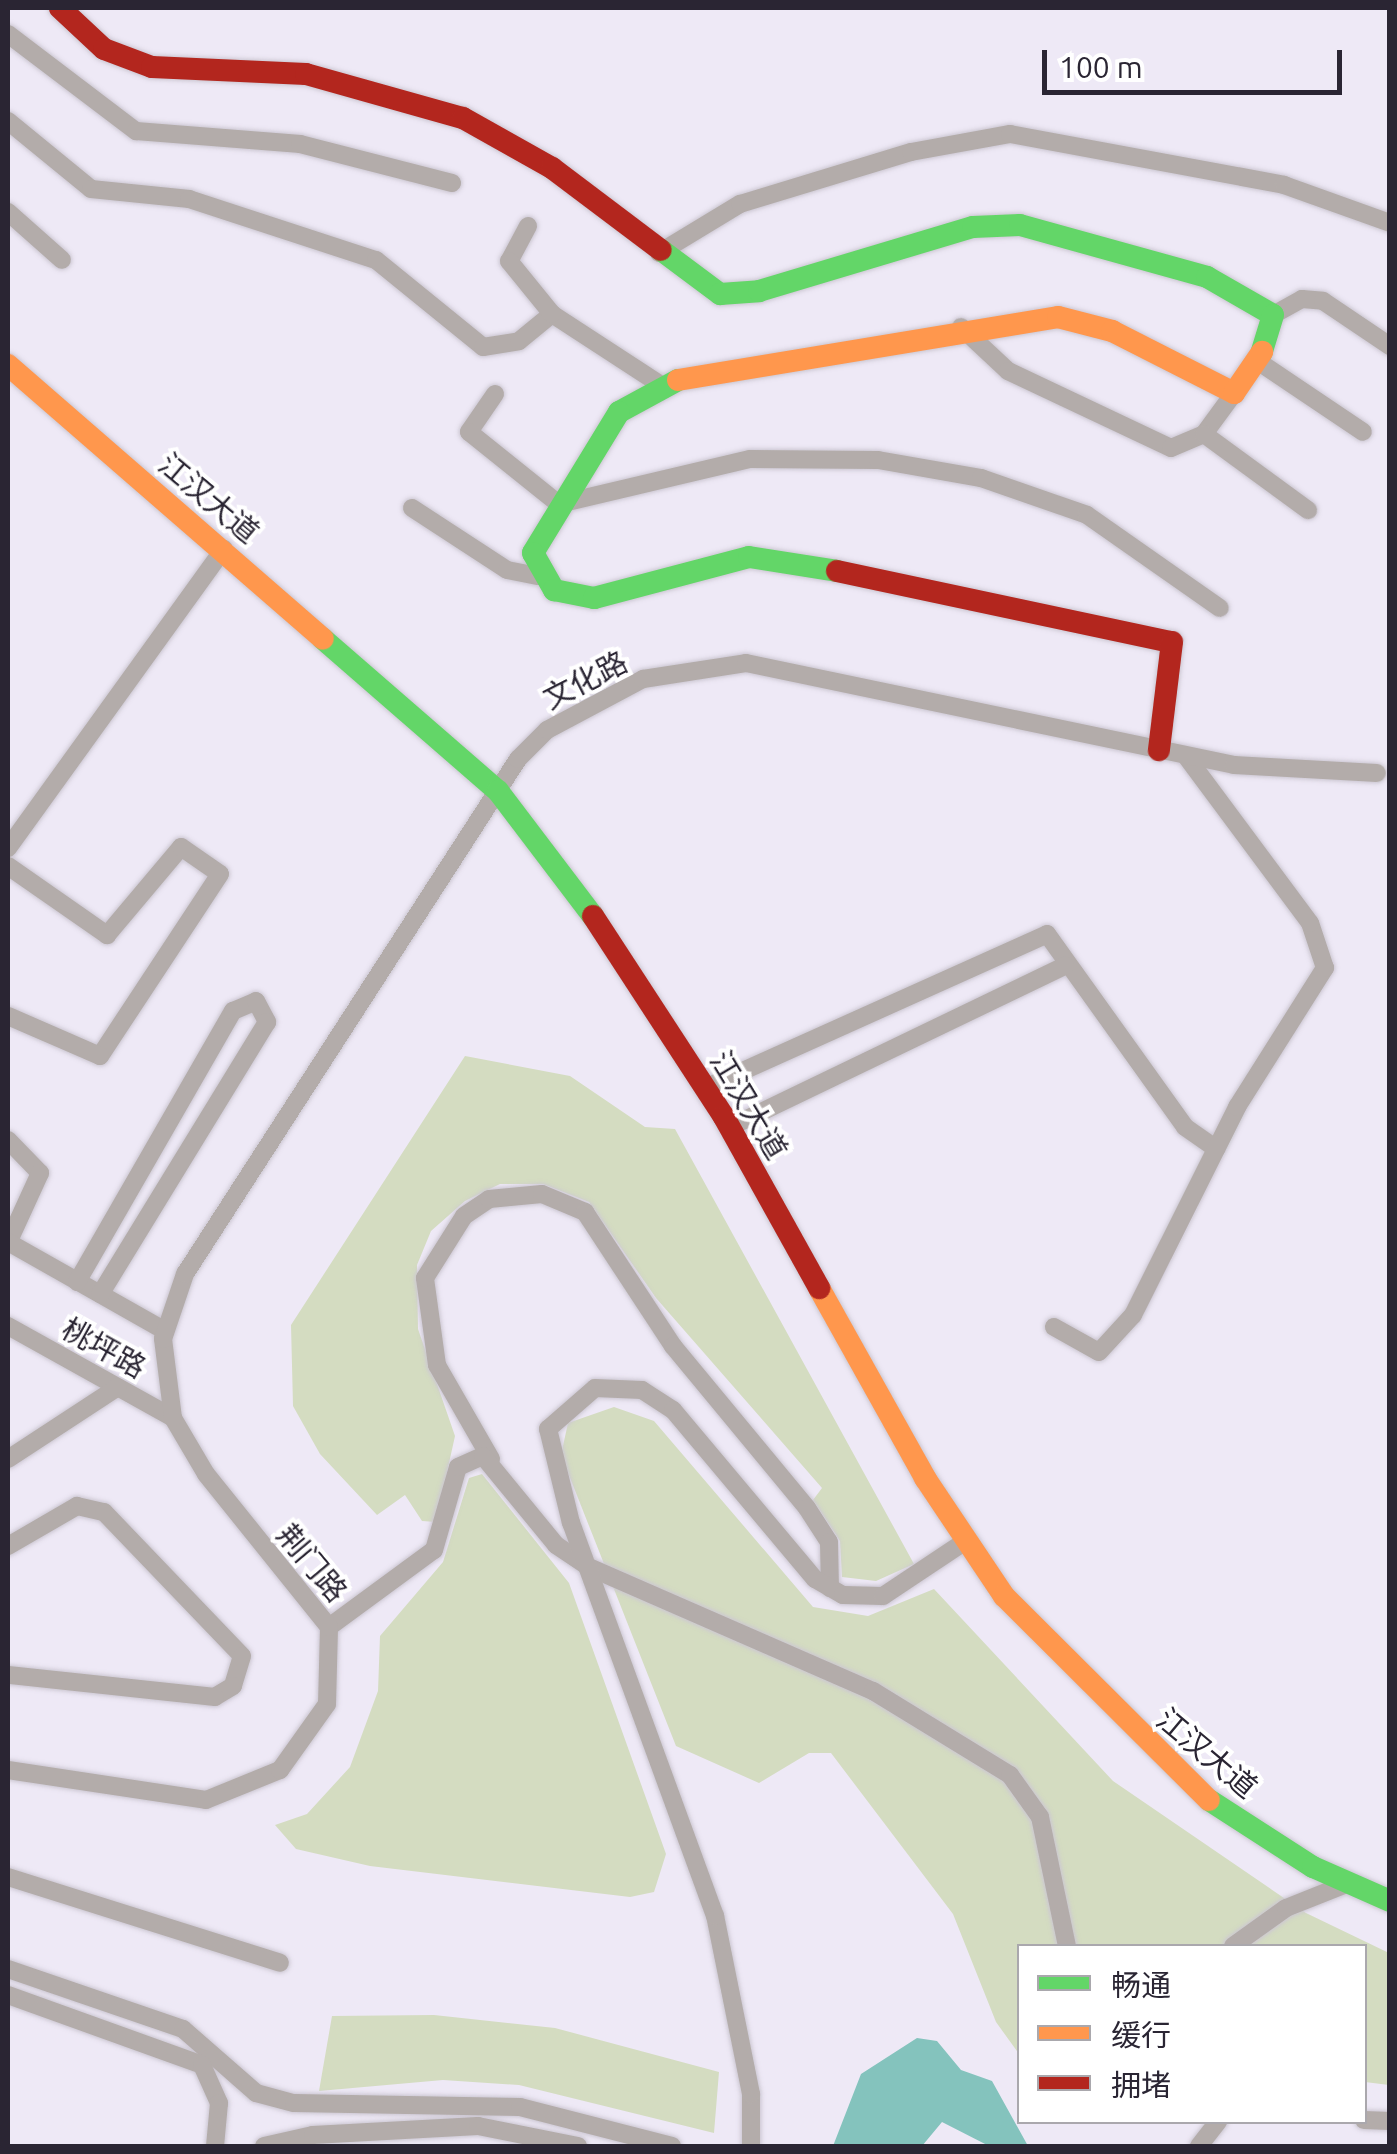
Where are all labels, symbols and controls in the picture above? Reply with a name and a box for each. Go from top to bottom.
scale bar [1047,30,1347,92]
text: 100 m [1059,50,1143,84]
street label: 江汉大道 [151,446,267,550]
street label: 文化路 [537,644,633,716]
street label: 江汉大道 [703,1044,795,1166]
street label: 桃坪路 [56,1310,152,1386]
street label: 荆门路 [269,1517,355,1609]
street label: 江汉大道 [1149,1701,1265,1805]
legend [1017,1944,1367,2124]
text: 畅通 [1111,1968,1171,2002]
text: 缓行 [1111,2018,1171,2052]
text: 拥堵 [1111,2068,1171,2102]

